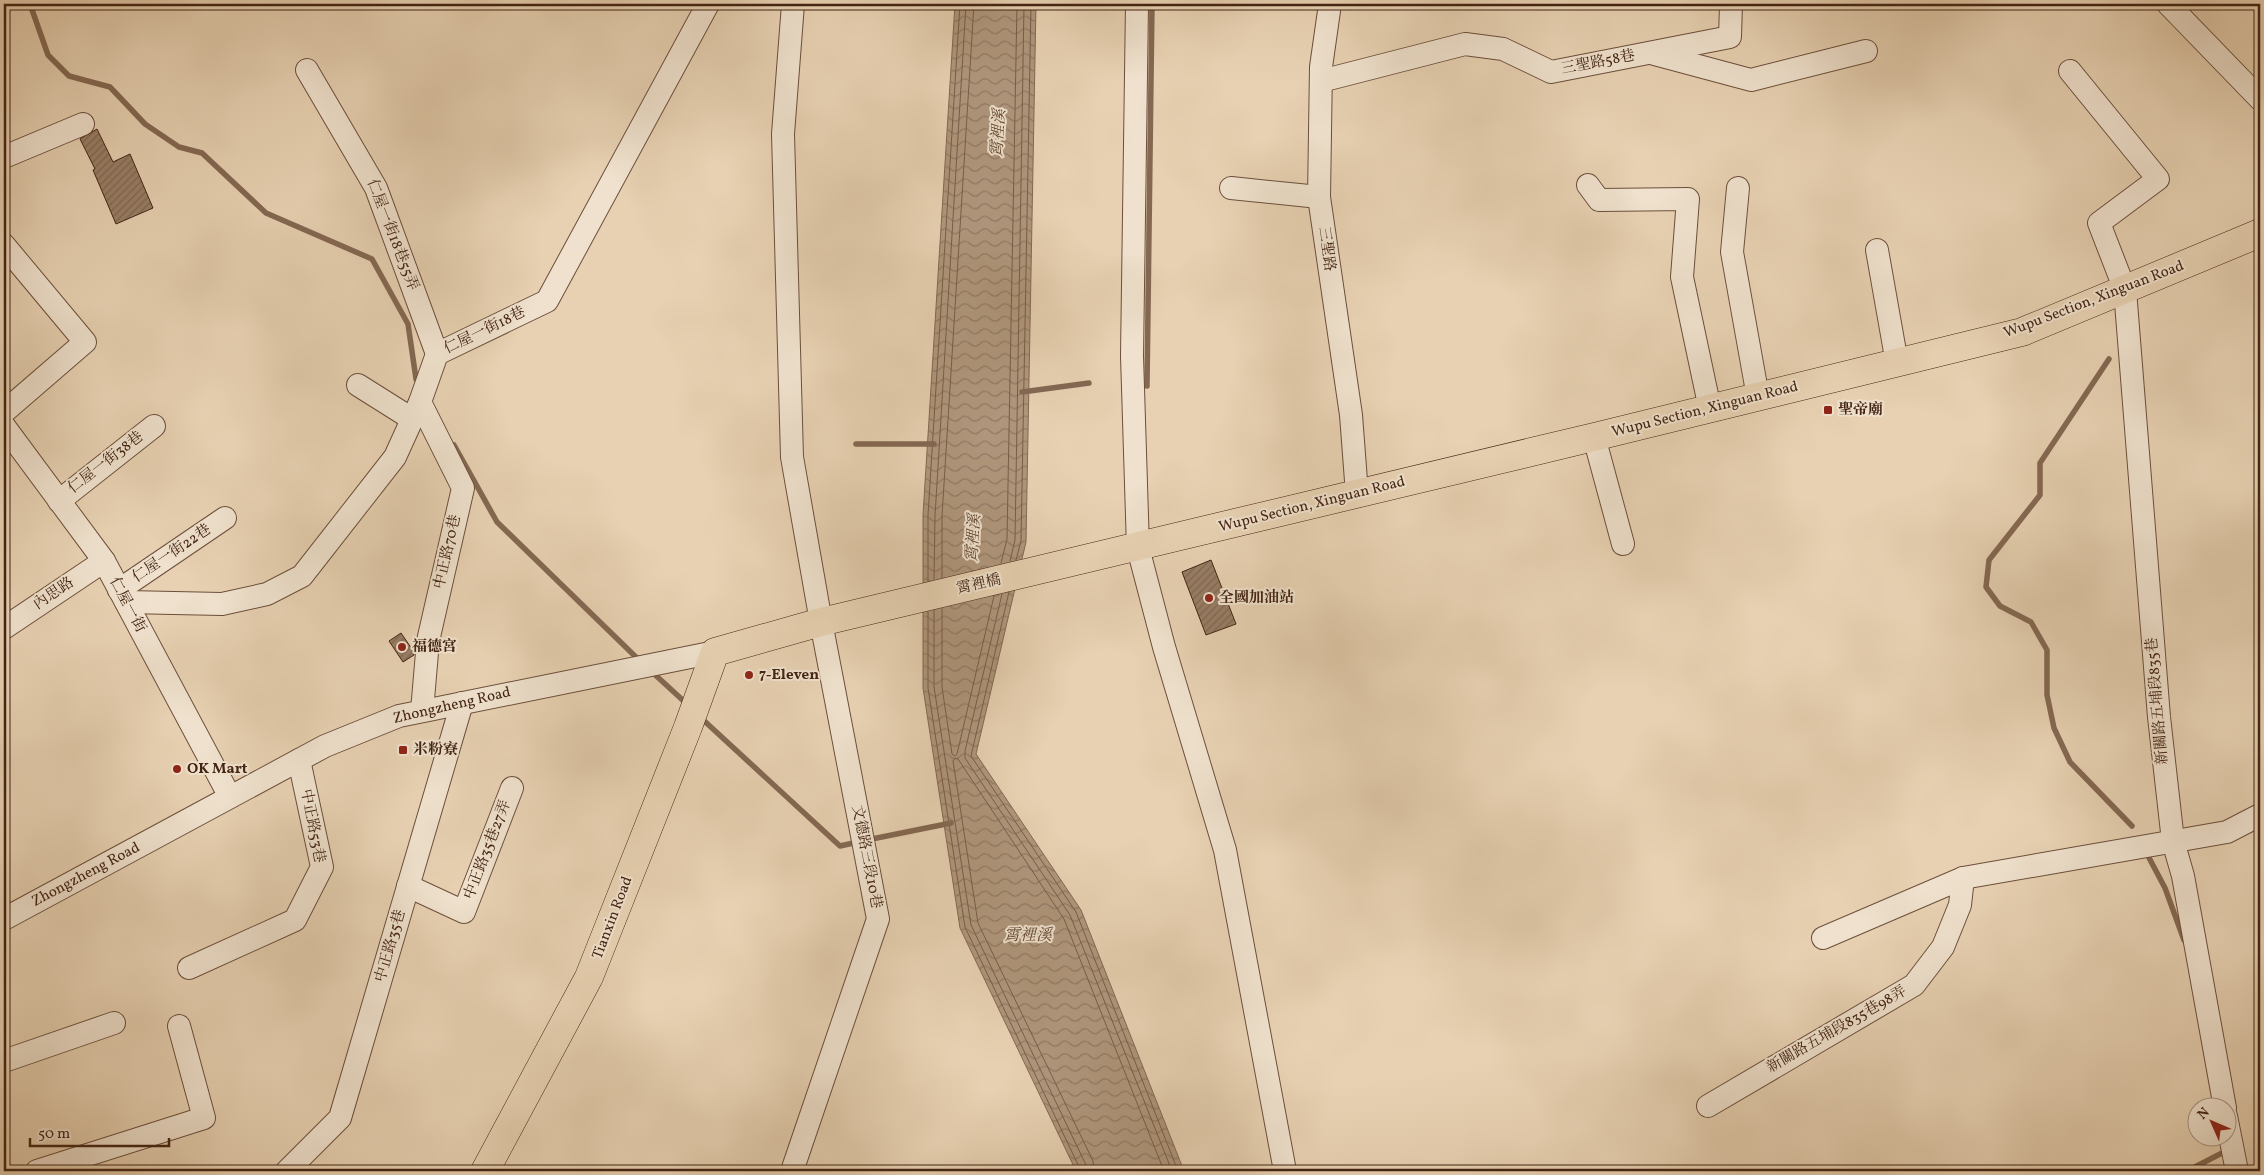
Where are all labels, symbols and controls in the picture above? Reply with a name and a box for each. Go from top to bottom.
street label: 三聖路58巷 [1559,46,1637,80]
water label: 霄裡溪 [986,106,1012,158]
street label: 仁屋一街18巷55弄 [361,176,423,294]
street label: 三聖路 [1312,225,1340,273]
street label: Wupu Section, Xinguan Road [2001,256,2187,344]
street label: 仁屋一街18巷 [441,302,529,360]
street label: Wupu Section, Xinguan Road [1610,377,1800,443]
place label: 聖帝廟 [1838,400,1883,421]
marker: 聖帝廟 [1822,404,1834,416]
street label: 仁屋一街38巷 [64,427,148,499]
street label: Wupu Section, Xinguan Road [1217,472,1407,538]
water label: 霄裡溪 [961,511,987,563]
street label: 中正路70巷 [429,513,467,591]
street label: 仁屋一街22巷 [128,520,216,588]
street label: 霄裡橋 [955,570,1003,600]
street label: 內思路 [29,573,79,615]
street label: 仁屋一街 [104,574,150,636]
place label: 全國加油站 [1219,588,1294,609]
marker: 全國加油站 [1203,592,1215,604]
place label: 福德宮 [412,637,457,658]
street label: 新關路五埔段835巷 [2142,637,2174,765]
marker: 福德宮 [396,641,408,653]
place label: 7-Eleven [759,665,819,686]
marker: 7-Eleven [743,669,755,681]
street label: Zhongzheng Road [391,682,513,730]
place label: 米粉寮 [413,740,458,761]
marker: 米粉寮 [397,744,409,756]
place label: OK Mart [187,759,248,780]
marker: OK Mart [171,763,183,775]
street label: 中正路53巷 [295,787,329,865]
street label: 中正路35巷27弄 [459,797,517,903]
street label: 文德路三段10巷 [846,804,886,910]
street label: Zhongzheng Road [28,838,144,912]
street label: Tianxin Road [588,874,638,962]
street label: 中正路35巷 [371,907,411,985]
water label: 霄裡溪 [1004,925,1054,947]
street label: 新關路五埔段835巷98弄 [1763,981,1911,1079]
north arrow [2186,1098,2236,1148]
text: N [2194,1104,2214,1124]
scale bar [30,1115,169,1147]
text: 50 m [38,1124,70,1145]

